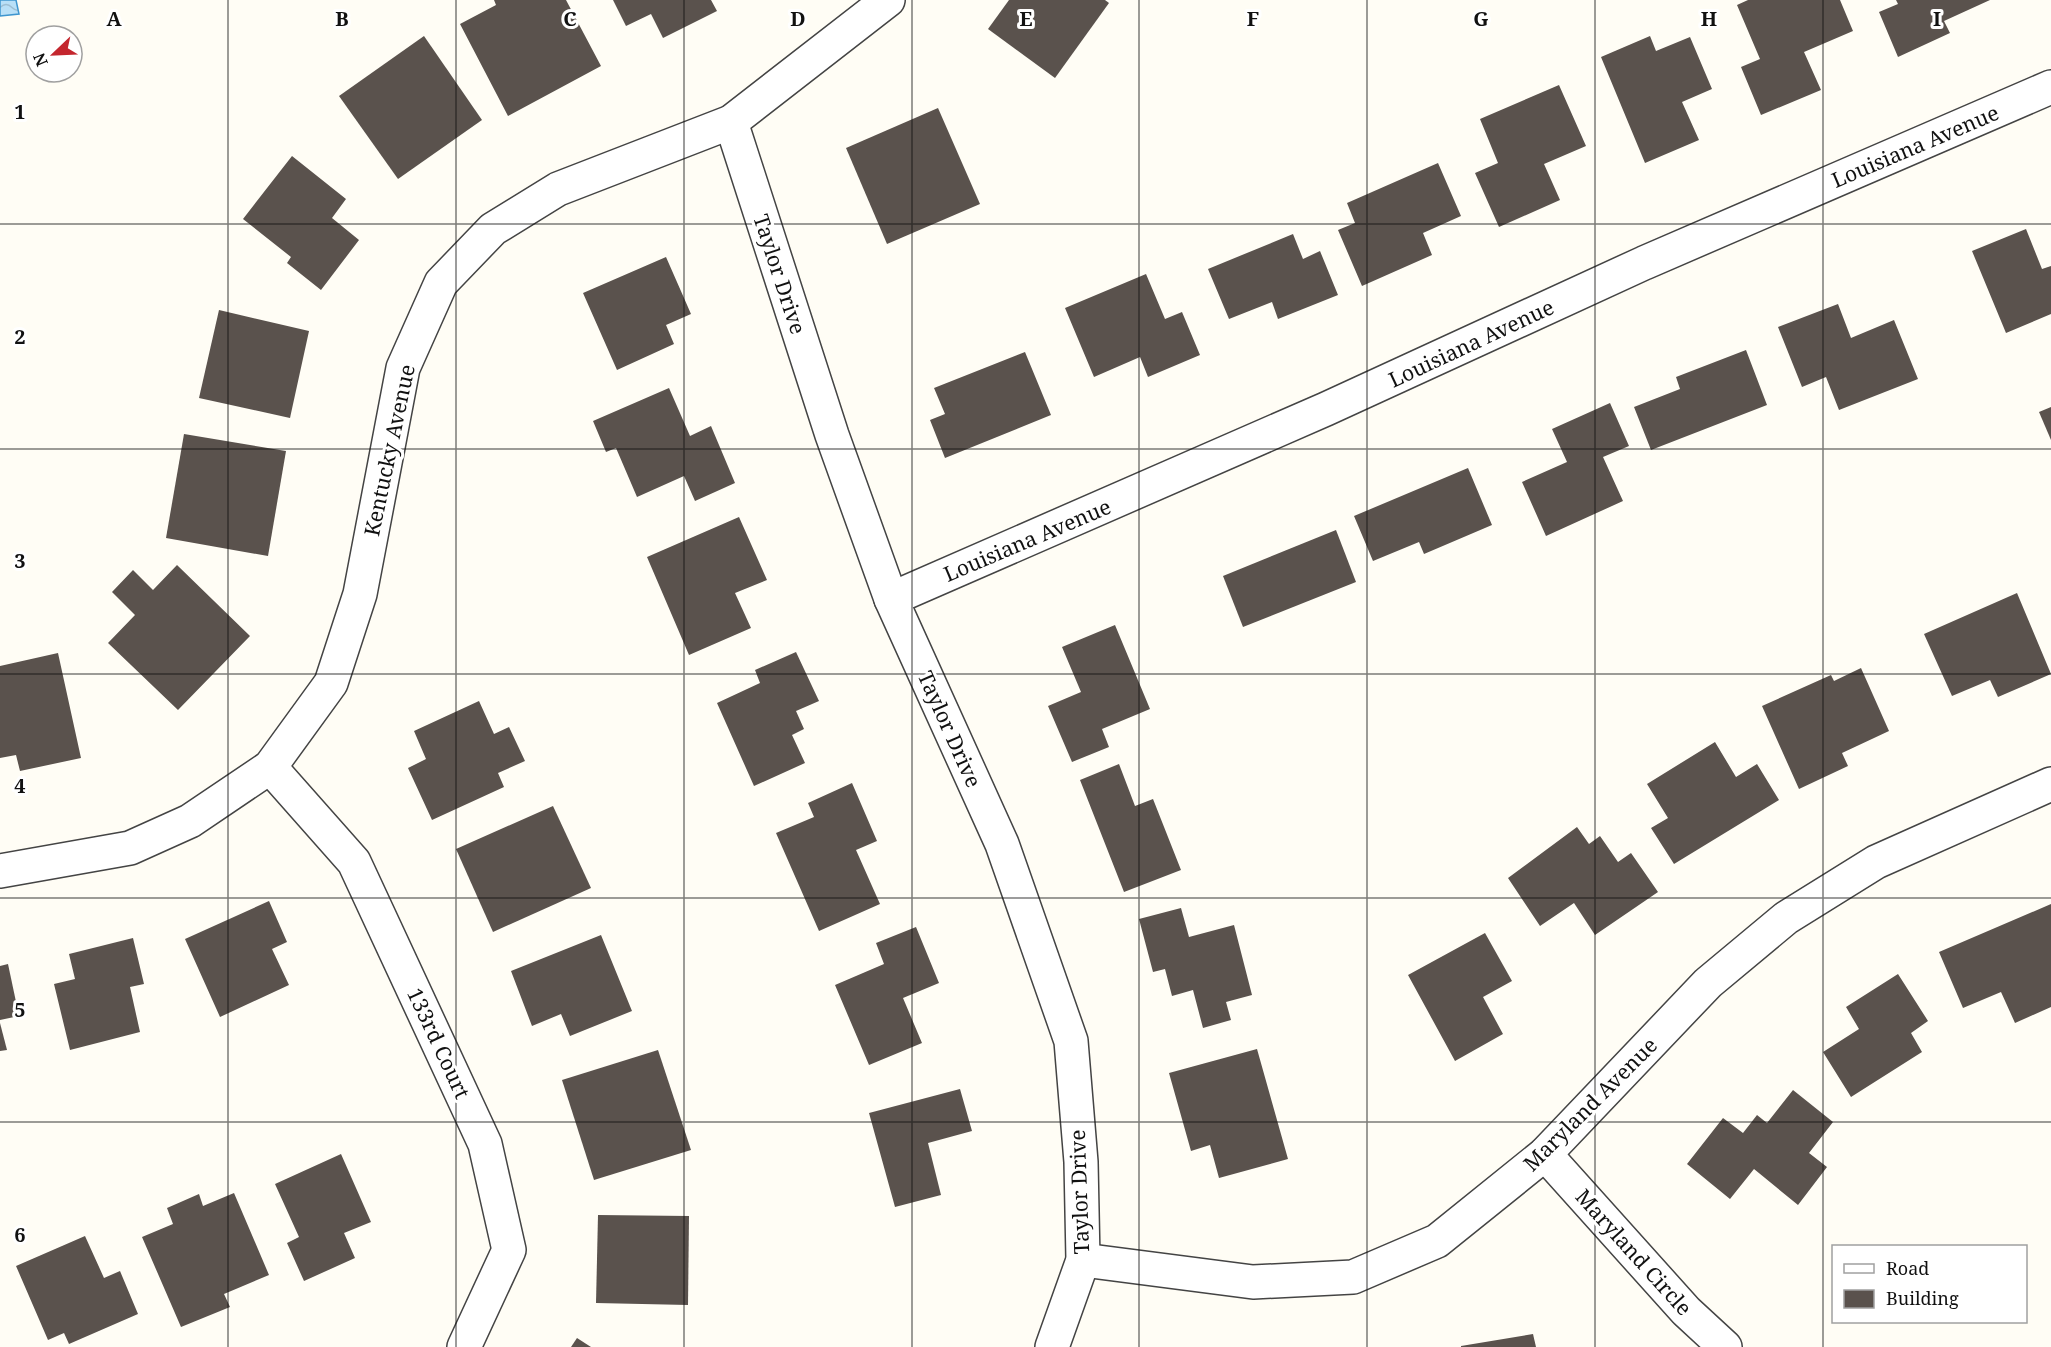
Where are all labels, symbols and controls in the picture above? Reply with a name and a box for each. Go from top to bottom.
text: A [106,5,122,32]
text: B [335,5,349,32]
text: C [563,5,577,32]
text: D [790,5,806,32]
text: E [1019,5,1033,32]
text: F [1247,5,1259,32]
text: G [1473,5,1489,32]
text: H [1701,5,1717,32]
text: I [1933,5,1941,32]
north arrow [24,24,84,84]
text: N [27,49,53,70]
text: 1 [14,98,26,125]
street label: Louisiana Avenue [1827,98,2003,194]
street label: Taylor Drive [747,210,813,338]
street label: Louisiana Avenue [1384,292,1558,394]
text: 2 [14,323,26,350]
street label: Kentucky Avenue [357,362,421,538]
street label: Louisiana Avenue [939,492,1115,588]
text: 3 [14,547,26,574]
street label: Taylor Drive [912,666,988,792]
text: 4 [14,772,26,799]
street label: 133rd Court [401,983,477,1103]
text: 5 [14,996,26,1023]
street label: Maryland Avenue [1517,1031,1663,1177]
street label: Taylor Drive [1063,1129,1095,1255]
street label: Maryland Circle [1570,1183,1698,1321]
text: 6 [14,1221,26,1248]
legend [1832,1245,2027,1323]
text: Road [1886,1256,1929,1280]
text: Building [1886,1286,1959,1310]

